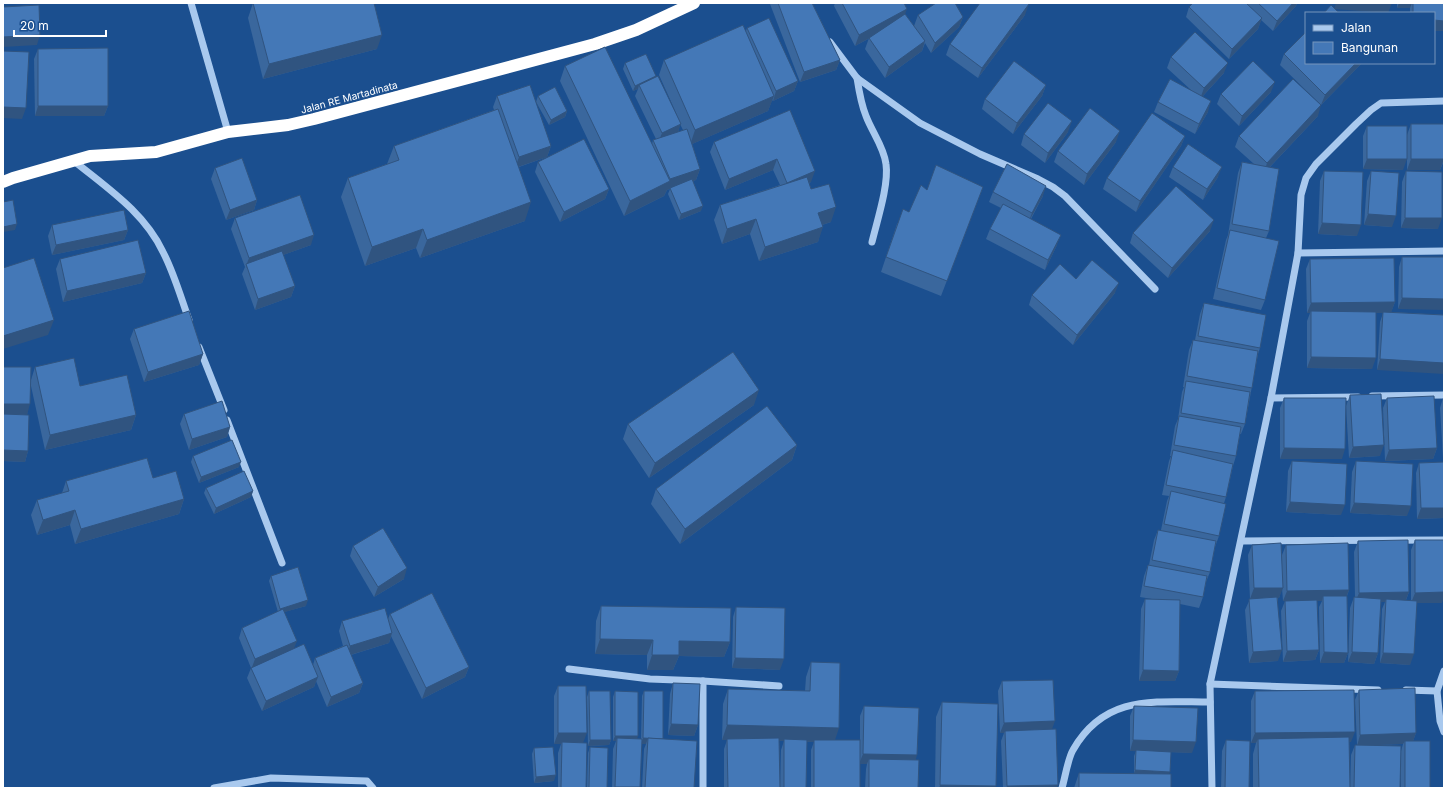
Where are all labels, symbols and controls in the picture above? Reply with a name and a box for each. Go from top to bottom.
scale bar [14,12,106,38]
legend [1305,12,1435,64]
text: 20 m [20,18,49,33]
text: Jalan [1341,20,1371,35]
text: Bangunan [1341,40,1398,55]
street label: Jalan RE Martadinata [299,78,399,116]

